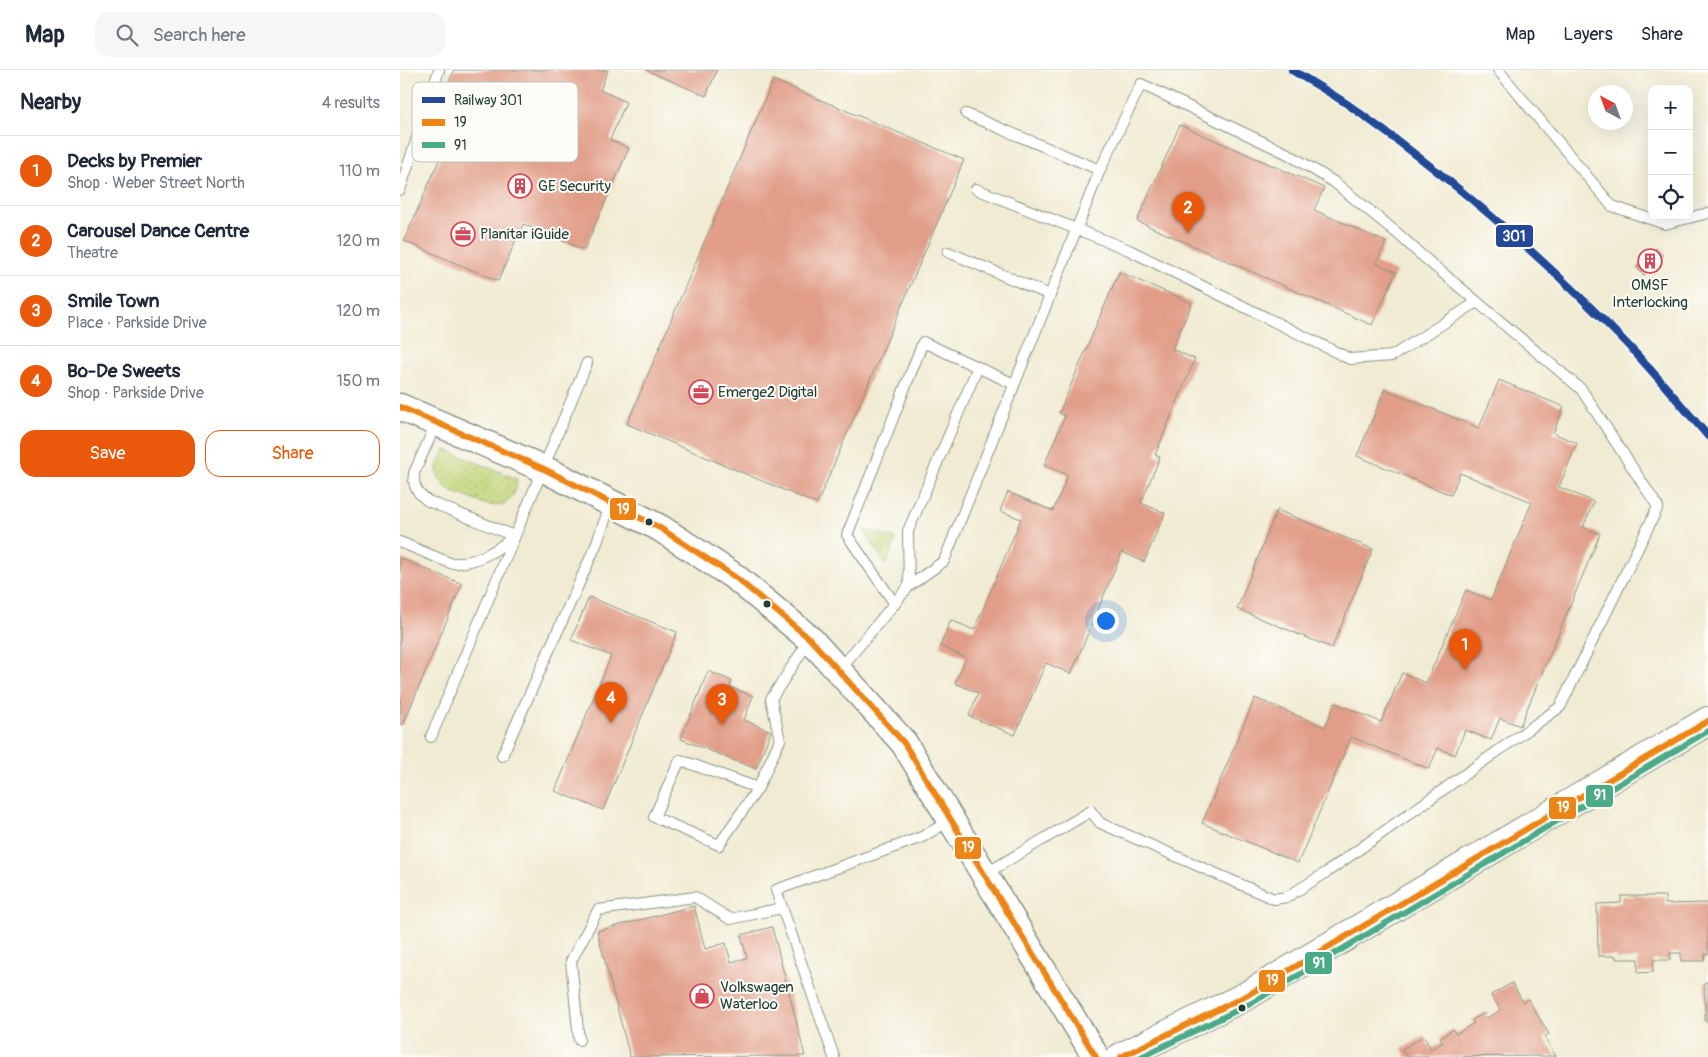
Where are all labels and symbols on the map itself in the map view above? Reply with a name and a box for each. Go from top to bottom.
legend [412,82,578,162]
north arrow [1588,85,1633,130]
text: Railway 301 [454,92,522,109]
text: 19 [454,114,467,131]
text: 91 [454,137,467,154]
building icon: GE Security [507,173,533,199]
place label: GE Security [538,177,611,196]
pin: 2 [1172,192,1204,233]
office icon: Planitar iGuide [450,221,476,247]
line badge: 301 [1495,224,1534,248]
place label: Planitar iGuide [480,225,569,244]
text: 301 [1503,228,1525,245]
building icon: OMSF Interlocking [1637,248,1663,274]
place label: OMSF Interlocking [1612,276,1688,312]
office icon: Emerge2 Digital [688,379,714,405]
place label: Emerge2 Digital [718,383,817,402]
line badge: 19 [609,497,637,521]
text: 19 [617,501,629,518]
unlabelled marker [644,517,654,527]
unlabelled marker [762,599,772,609]
your location [1093,608,1119,634]
pin: 1 [1449,629,1481,670]
pin: 4 [595,682,627,723]
pin: 3 [706,684,738,725]
line badge: 91 [1585,784,1614,808]
text: 91 [1594,787,1606,804]
line badge: 19 [1548,796,1577,820]
text: 19 [1557,799,1569,816]
line badge: 19 [954,836,982,860]
text: 19 [962,839,974,856]
line badge: 91 [1304,951,1333,975]
text: 91 [1313,955,1325,972]
line badge: 19 [1258,969,1286,993]
text: 19 [1266,972,1278,989]
place label: Volkswagen Waterloo [720,978,794,1014]
shop icon: Volkswagen Waterloo [689,983,715,1009]
unlabelled marker [1237,1003,1247,1013]

